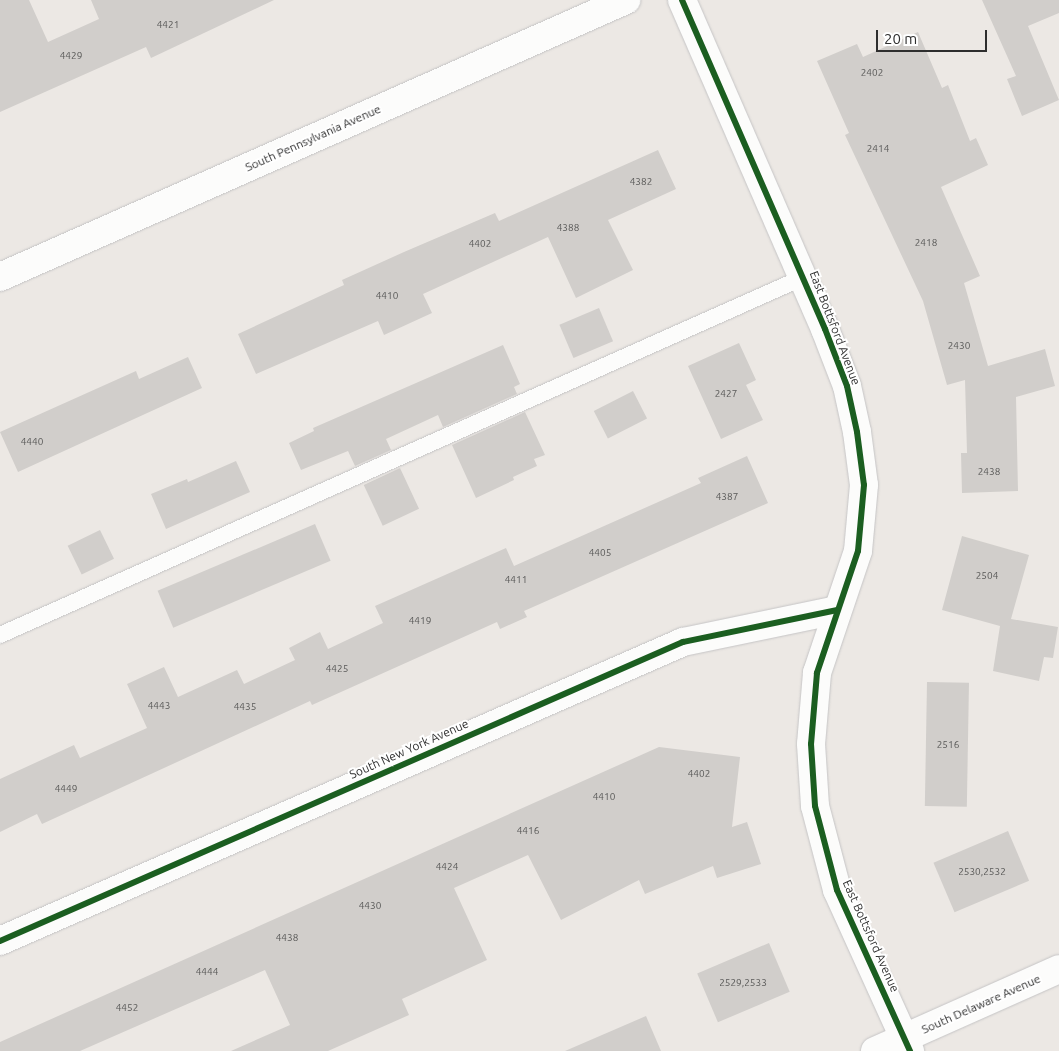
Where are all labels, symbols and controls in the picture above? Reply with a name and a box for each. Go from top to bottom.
house number: 4421 [157,19,179,31]
scale bar [879,20,990,52]
text: 20 m [884,30,917,47]
house number: 4429 [60,50,82,62]
house number: 2402 [861,67,883,79]
street label: South Pennsylvania Avenue [243,102,383,174]
house number: 2414 [867,143,889,155]
house number: 4382 [630,176,652,188]
house number: 4388 [557,222,579,234]
house number: 2418 [915,237,937,249]
house number: 4402 [469,238,491,250]
street label: East Bottsford Avenue [807,269,863,387]
house number: 4410 [376,290,398,302]
house number: 2430 [948,340,970,352]
house number: 2427 [715,388,737,400]
house number: 4440 [21,436,43,448]
house number: 2438 [978,466,1000,478]
house number: 4387 [716,491,738,503]
house number: 4405 [589,547,611,559]
house number: 2504 [976,570,998,582]
house number: 4411 [505,574,527,586]
house number: 4419 [409,615,431,627]
house number: 4425 [326,663,348,675]
house number: 4443 [148,700,170,712]
house number: 4435 [234,701,256,713]
street label: South New York Avenue [347,716,471,782]
house number: 2516 [937,739,959,751]
house number: 4402 [688,768,710,780]
house number: 4449 [55,783,77,795]
house number: 4410 [593,791,615,803]
house number: 4416 [517,825,539,837]
house number: 4424 [436,861,458,873]
house number: 2530,2532 [958,866,1006,878]
street label: East Bottsford Avenue [840,878,902,994]
house number: 4430 [359,900,381,912]
house number: 4438 [276,932,298,944]
house number: 4444 [196,966,218,978]
street label: South Delaware Avenue [919,971,1043,1037]
house number: 2529,2533 [719,977,767,989]
house number: 4452 [116,1002,138,1014]

